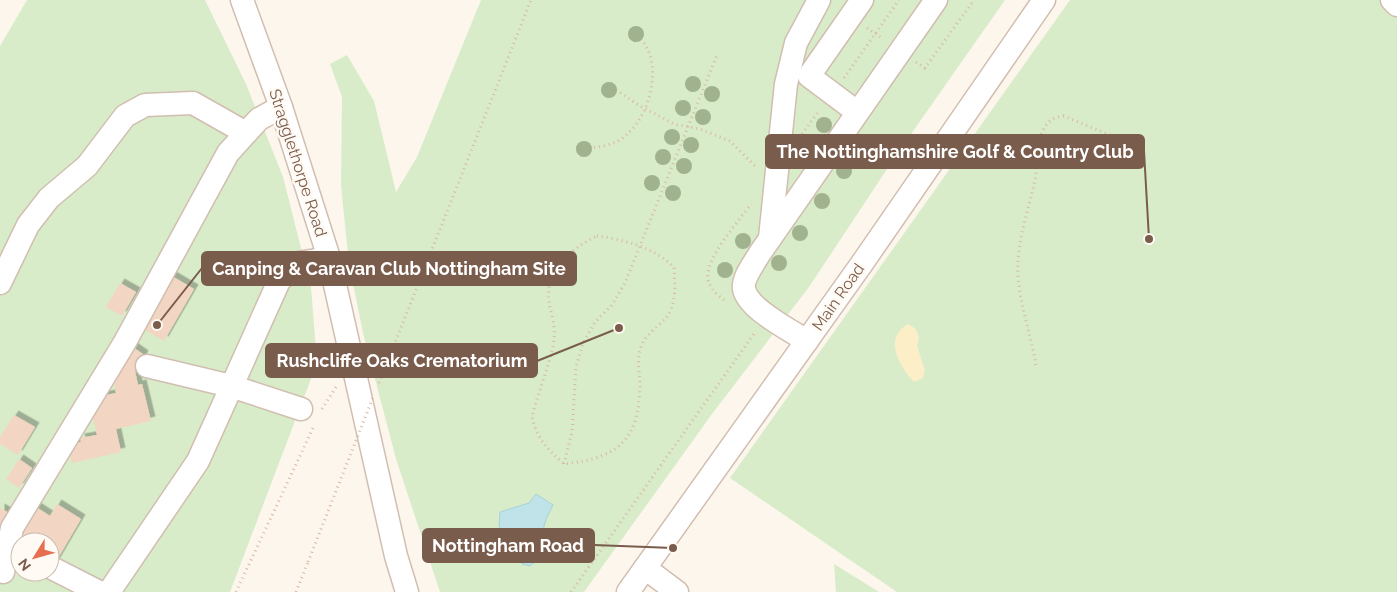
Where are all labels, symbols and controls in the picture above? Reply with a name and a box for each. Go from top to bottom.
street label: Stragglethorpe Road [265,87,331,239]
callout: The Nottinghamshire Golf & Country Club [766,135,1144,168]
text: The Nottinghamshire Golf & Country Club [776,141,1134,162]
callout: Canping & Caravan Club Nottingham Site [202,252,576,285]
text: Canping & Caravan Club Nottingham Site [212,258,566,279]
street label: Main Road [808,260,868,334]
callout: Rushcliffe Oaks Crematorium [266,344,537,377]
text: Rushcliffe Oaks Crematorium [277,350,527,371]
callout: Nottingham Road [423,529,594,562]
north arrow [10,532,60,582]
text: Nottingham Road [432,535,584,556]
text: N [15,556,34,574]

